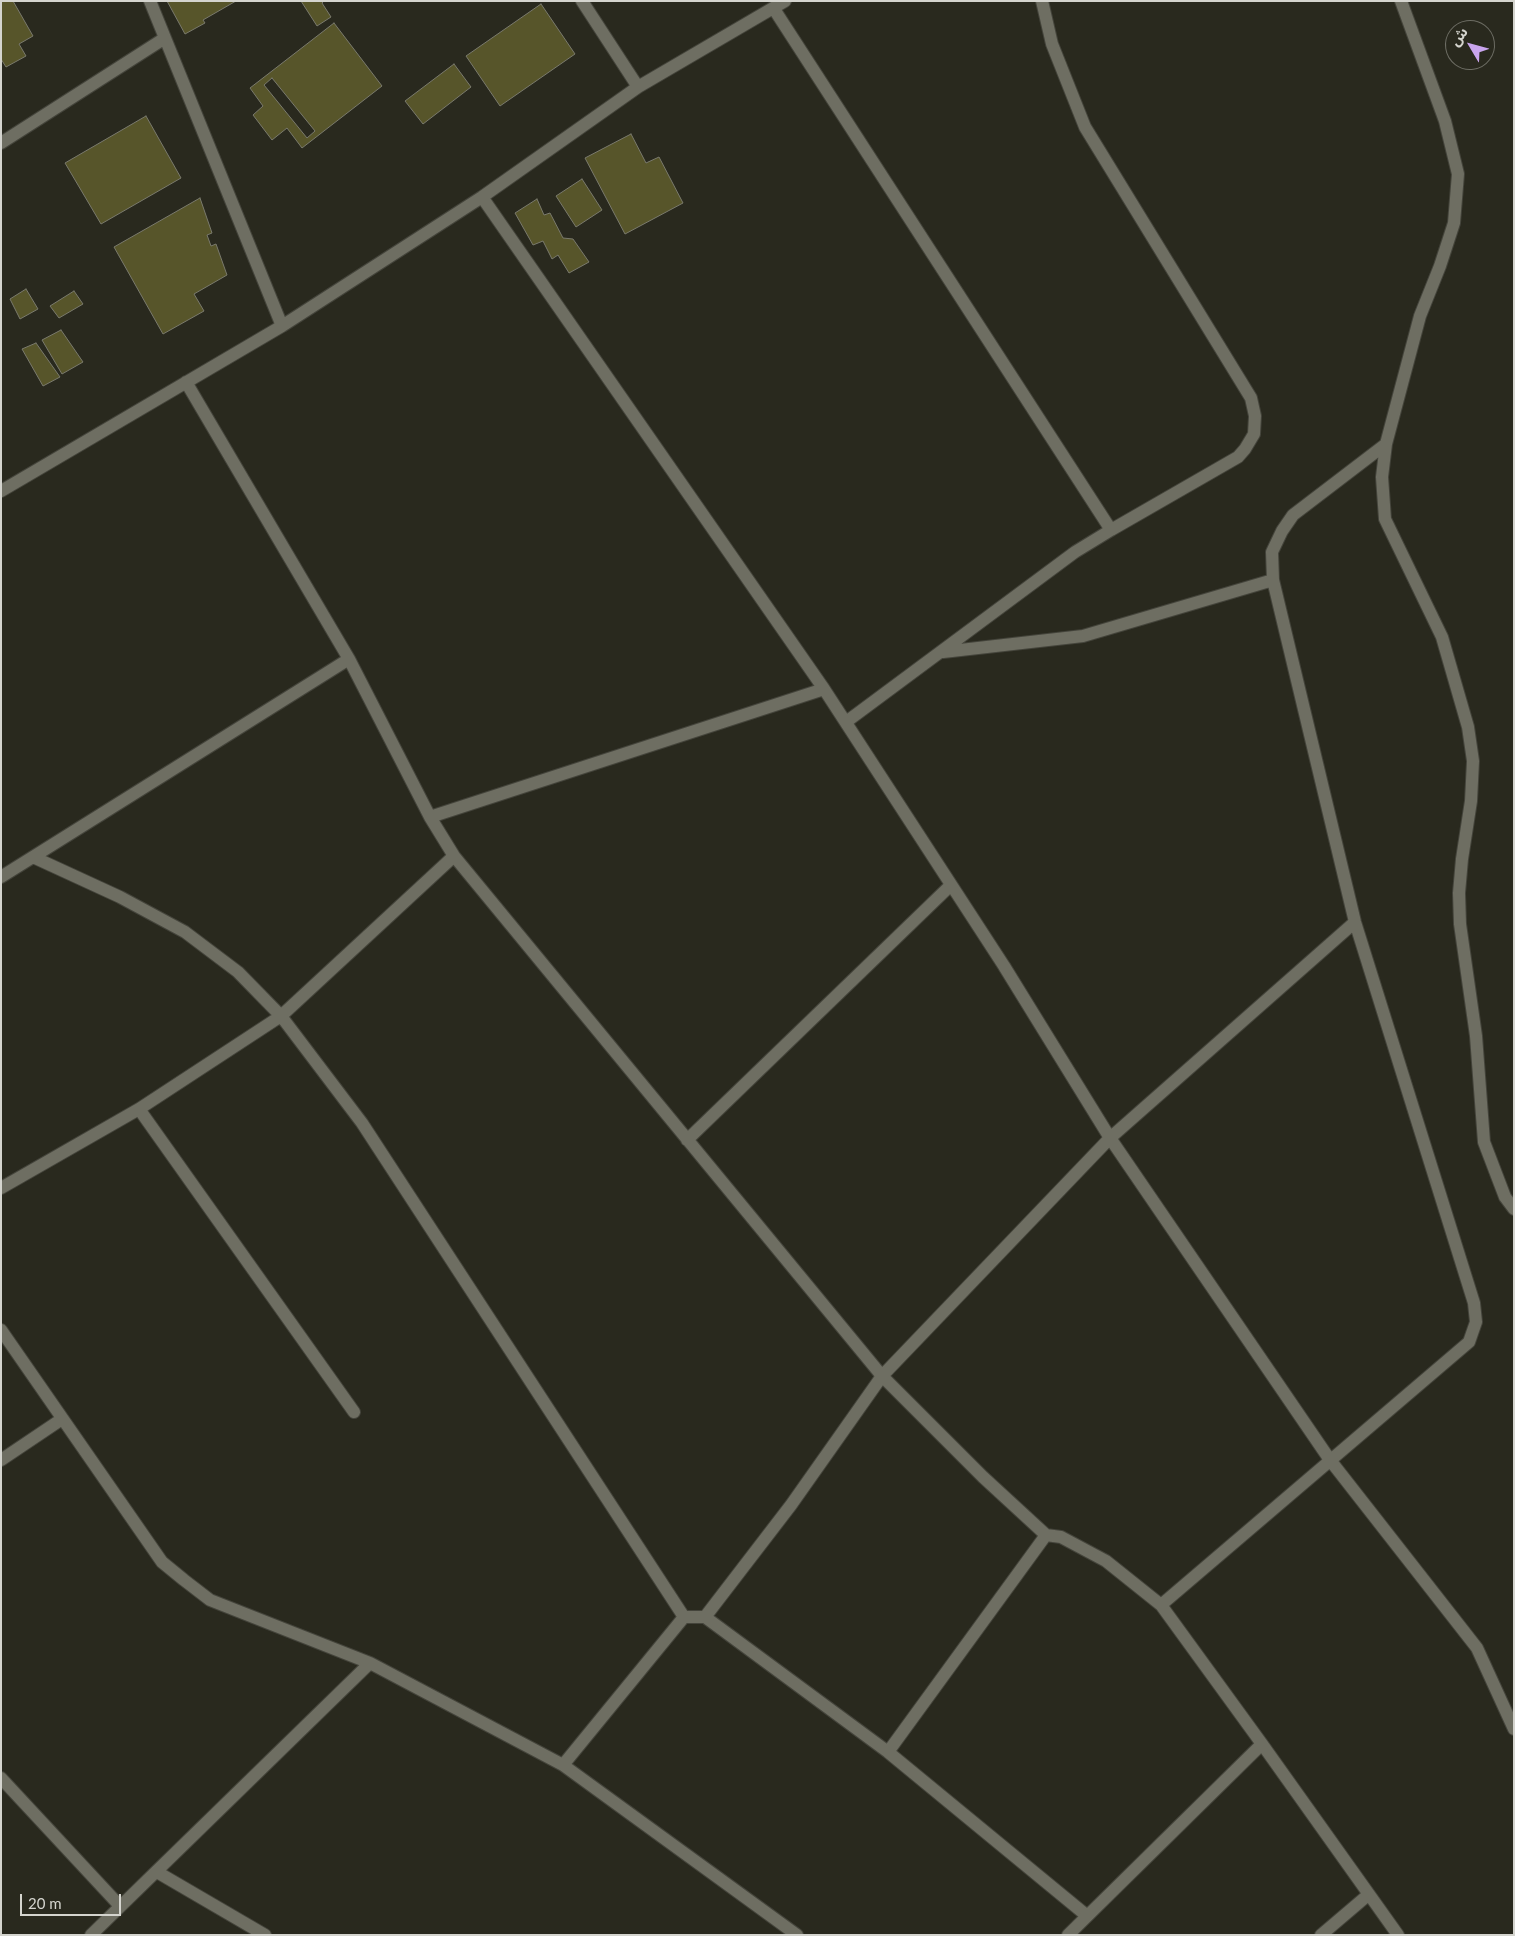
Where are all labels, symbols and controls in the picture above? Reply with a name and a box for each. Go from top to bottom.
north arrow [1445,20,1495,70]
text: ش [1446,23,1471,49]
scale bar [22,1884,124,1916]
text: 20 m [28,1894,62,1912]

